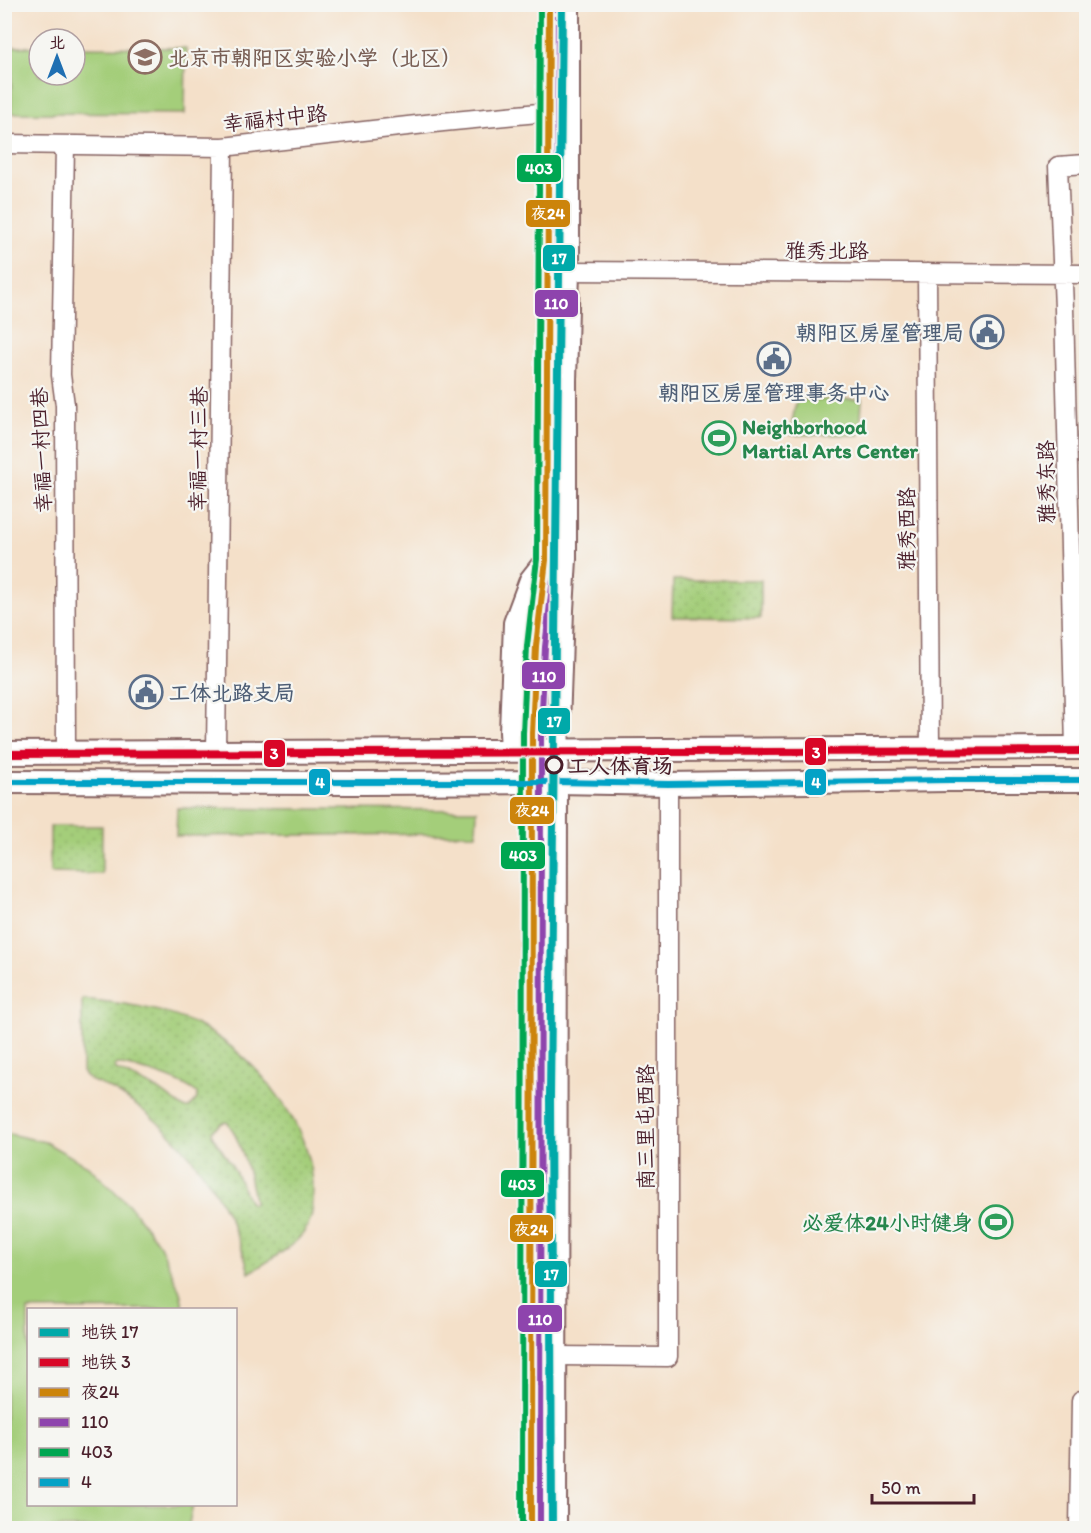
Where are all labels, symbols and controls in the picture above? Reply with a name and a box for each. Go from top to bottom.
north arrow [27,27,87,87]
text: 北 [49,33,65,52]
school or university icon: 北京市朝阳区实验小学（北区） [127,39,163,75]
place label: 北京市朝阳区实验小学（北区） [168,45,462,70]
street label: 幸福村中路 [221,100,329,136]
line badge: 403 [516,154,562,183]
text: 403 [525,159,553,178]
line badge: 夜24 [525,199,571,228]
text: 夜24 [531,204,565,223]
street label: 雅秀北路 [785,238,869,263]
line badge: 17 [542,244,576,272]
text: 17 [551,249,567,268]
line badge: 110 [534,289,579,318]
text: 110 [544,294,568,313]
public building icon: 朝阳区房屋管理局 [969,314,1005,350]
place label: 朝阳区房屋管理局 [796,320,964,345]
public building icon: 朝阳区房屋管理事务中心 [756,341,792,377]
place label: 朝阳区房屋管理事务中心 [659,380,890,405]
street label: 幸福一村三巷 [184,386,212,512]
street label: 幸福一村四巷 [26,387,56,513]
place label: Neighborhood Martial Arts Center [742,414,919,463]
sports icon: Neighborhood Martial Arts Center [701,420,737,456]
street label: 雅秀东路 [1033,440,1059,524]
street label: 雅秀西路 [894,487,919,571]
line badge: 110 [521,661,566,690]
text: 110 [532,667,556,686]
public building icon: 工体北路支局 [128,674,164,710]
place label: 工体北路支局 [169,680,295,705]
line badge: 17 [537,707,571,735]
text: 17 [546,712,562,731]
line badge: 3 [804,737,827,766]
line badge: 3 [263,739,286,768]
text: 3 [812,743,821,762]
text: 3 [270,744,279,763]
place label: 工人体育场 [568,753,673,778]
marker: 工人体育场 [545,756,563,774]
line badge: 4 [308,768,331,796]
line badge: 4 [804,768,827,796]
text: 4 [315,773,325,792]
text: 4 [811,773,821,792]
line badge: 夜24 [509,796,555,825]
text: 夜24 [515,801,549,820]
line badge: 403 [500,841,546,870]
text: 403 [509,846,537,865]
street label: 南三里屯西路 [633,1064,658,1190]
line badge: 403 [500,1169,545,1198]
text: 403 [508,1175,536,1194]
sports icon: 必爱体24小时健身 [978,1204,1014,1240]
place label: 必爱体24小时健身 [802,1210,973,1235]
line badge: 夜24 [509,1214,554,1243]
text: 夜24 [514,1220,548,1239]
line badge: 17 [534,1260,568,1288]
text: 17 [543,1265,559,1284]
line badge: 110 [517,1304,563,1333]
legend [27,1308,237,1506]
text: 110 [528,1310,552,1329]
text: 地铁 17 [81,1321,138,1343]
text: 地铁 3 [81,1351,131,1373]
text: 夜24 [81,1381,119,1403]
text: 110 [81,1411,109,1433]
text: 403 [81,1441,113,1463]
scale bar [872,1467,974,1505]
text: 4 [81,1471,92,1493]
text: 50 m [881,1477,921,1499]

